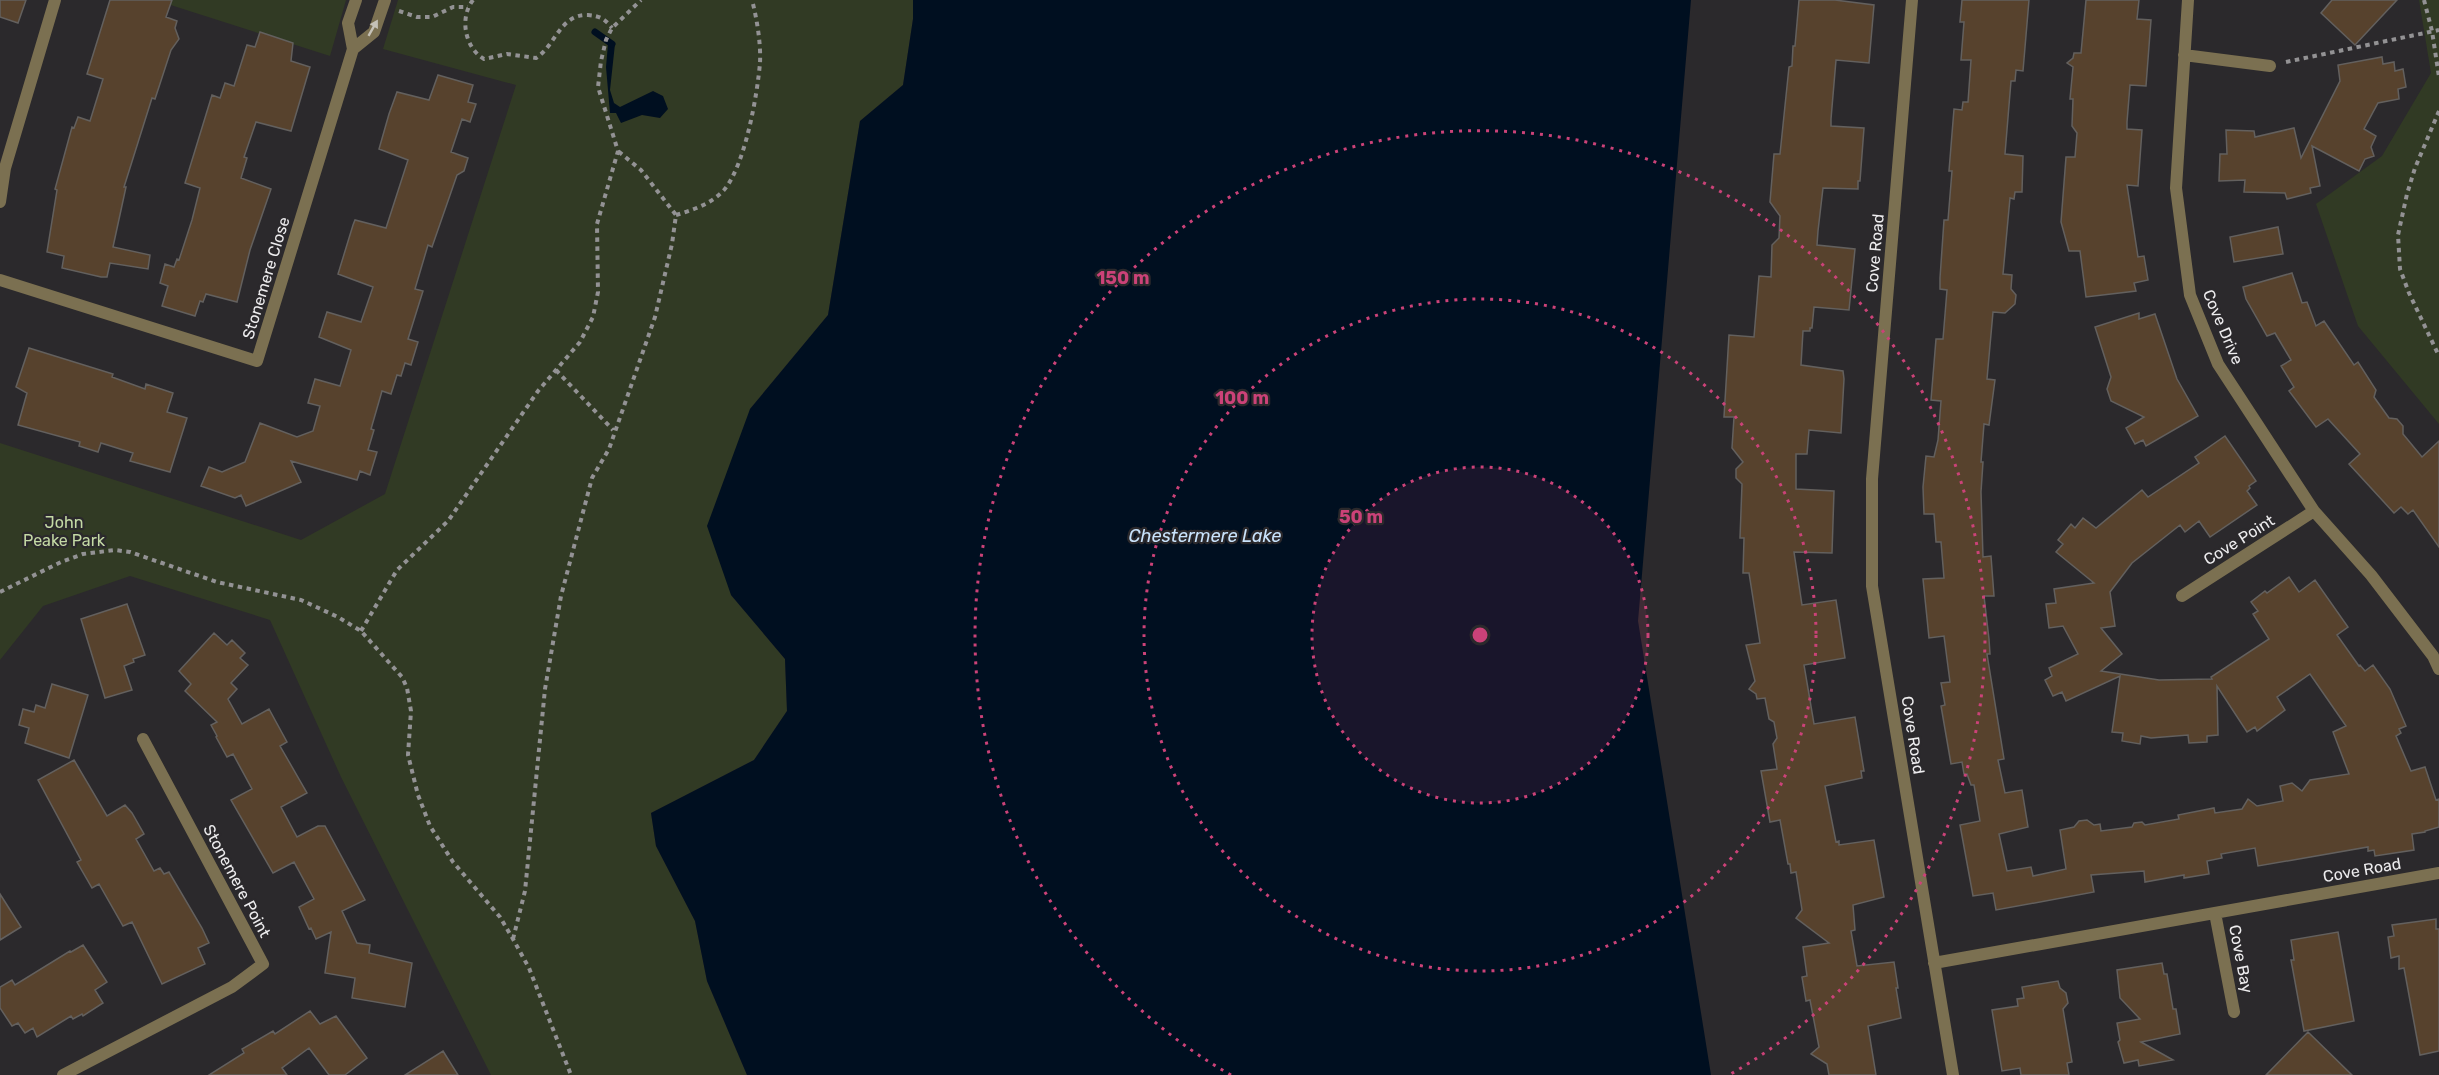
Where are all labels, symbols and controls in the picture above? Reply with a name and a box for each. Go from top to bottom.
one-way arrow [367,19,378,36]
street label: Cove Road [1862,213,1888,293]
street label: Stonemere Close [238,215,294,341]
text: 150 m [1096,267,1150,289]
street label: Cove Drive [2199,287,2247,367]
text: 100 m [1215,387,1269,409]
text: 50 m [1339,506,1383,528]
street label: Cove Point [2200,511,2278,569]
park label: John Peake Park [23,513,106,550]
water label: Chestermere Lake [1129,525,1281,547]
centre of rings [1470,625,1490,645]
street label: Cove Road [1897,695,1929,775]
street label: Stonemere Point [199,821,275,941]
street label: Cove Road [2321,854,2403,886]
street label: Cove Bay [2225,923,2257,995]

